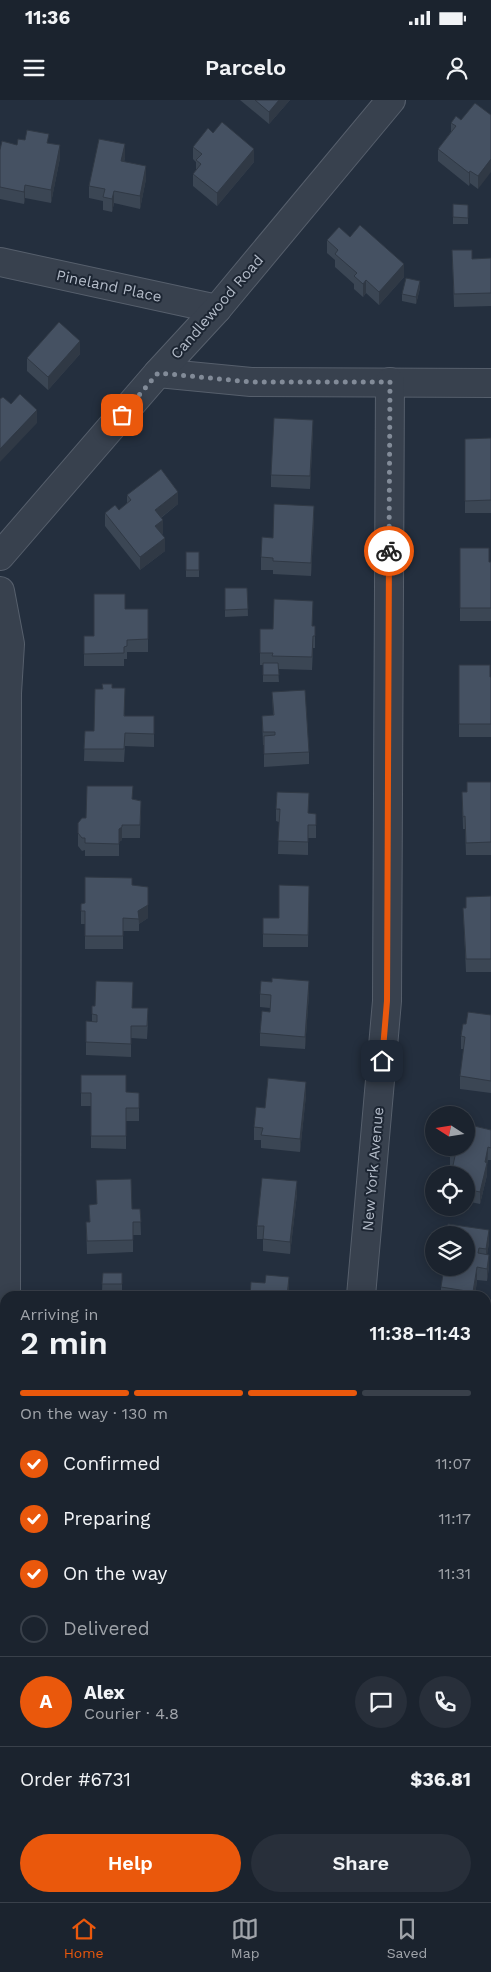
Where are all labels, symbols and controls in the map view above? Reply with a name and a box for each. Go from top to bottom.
text: 11:36 [25,6,70,29]
icon: menu [20,54,48,82]
icon: person [443,54,471,82]
text: Parcelo [205,55,286,80]
street label: Candlewood Road [167,251,267,363]
street label: Pineland Place [55,266,163,306]
pin [101,394,143,436]
icon: bag [108,401,136,429]
courier [364,526,414,576]
icon: bike [375,537,403,565]
pin [361,1040,403,1082]
icon: home [368,1047,396,1075]
street label: New York Avenue [359,1106,387,1232]
north arrow [425,1106,475,1156]
map controls [425,1106,475,1276]
button: locate [425,1166,475,1216]
button: layers [425,1226,475,1276]
text: Arriving in [20,1305,98,1324]
text: 11:38–11:43 [370,1322,471,1345]
text: 2 min [20,1324,108,1362]
text: On the way · 130 m [20,1404,168,1423]
icon: check [20,1450,48,1478]
text: Confirmed [63,1452,160,1475]
text: 11:07 [435,1454,471,1473]
icon: check [20,1505,48,1533]
text: Preparing [63,1507,150,1530]
text: 11:17 [439,1509,471,1528]
icon: check [20,1560,48,1588]
text: On the way [63,1562,167,1585]
text: 11:31 [438,1564,471,1583]
text: Delivered [63,1617,150,1640]
button: chat [355,1676,407,1728]
button: phone [419,1676,471,1728]
text: Alex [84,1681,125,1704]
text: A [40,1690,52,1713]
text: Courier · 4.8 [84,1704,179,1723]
text: Order #6731 [20,1768,131,1791]
text: $36.81 [410,1768,471,1791]
button: Help [20,1834,241,1892]
button: Share [251,1834,471,1892]
tab: Home [64,1915,104,1961]
tab: Map [231,1915,259,1961]
tab: Saved [387,1915,427,1961]

